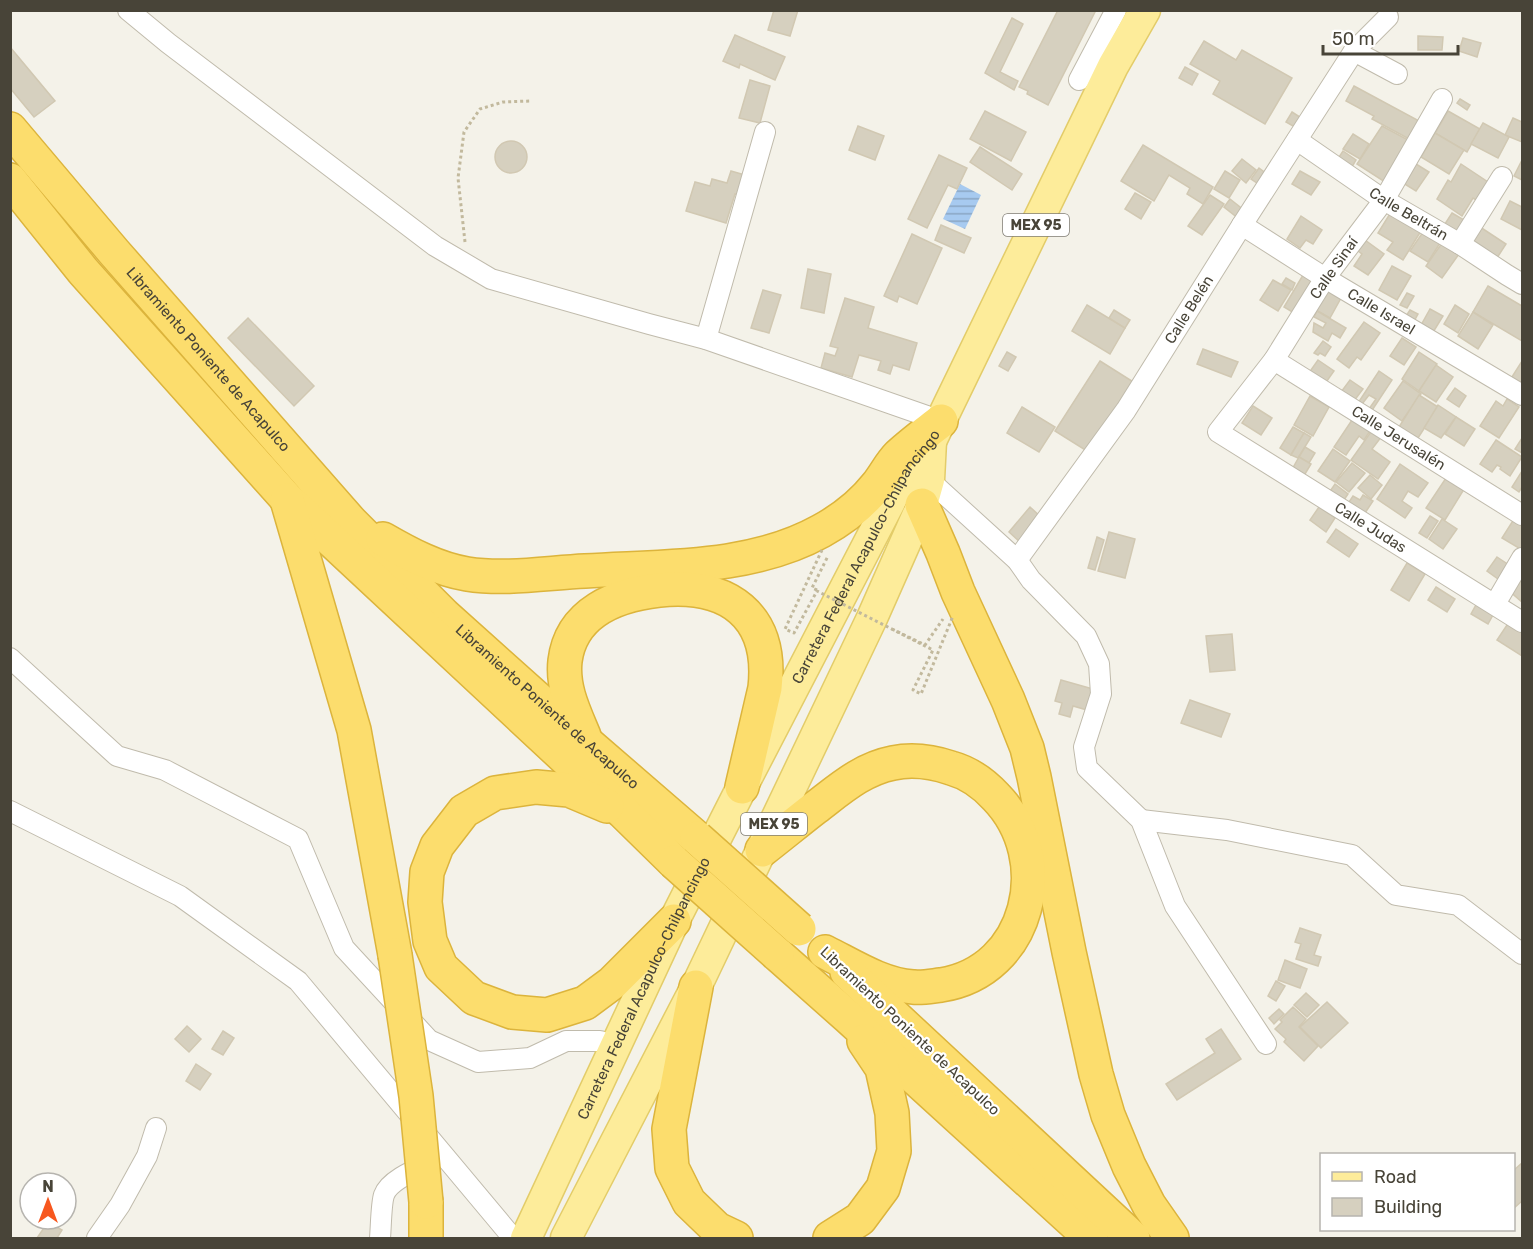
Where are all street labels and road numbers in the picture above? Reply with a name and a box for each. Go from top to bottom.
street label: Calle Beltrán [1366,184,1451,244]
road number: MEX 95 [1003,214,1069,236]
street label: Calle Sinaí [1306,232,1363,302]
street label: Libramiento Poniente de Acapulco [123,264,294,455]
street label: Calle Belén [1161,272,1217,347]
street label: Calle Israel [1344,284,1418,338]
street label: Calle Jerusalén [1348,402,1449,474]
street label: Carretera Federal Acapulco-Chilpancingo [788,427,944,687]
street label: Calle Judas [1331,498,1410,557]
street label: Libramiento Poniente de Acapulco [452,621,643,793]
road number: MEX 95 [741,813,807,835]
street label: Carretera Federal Acapulco-Chilpancingo [574,854,714,1122]
street label: Libramiento Poniente de Acapulco [816,943,1004,1119]

